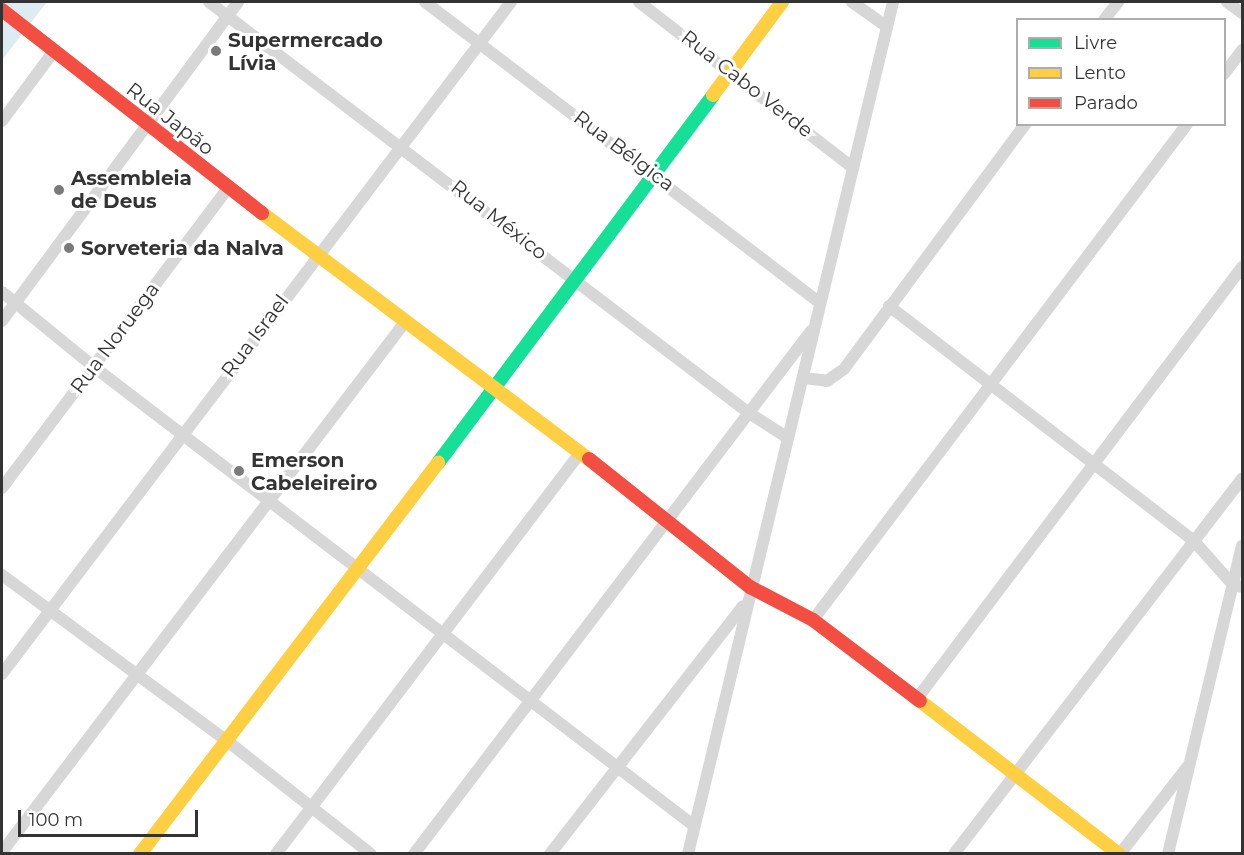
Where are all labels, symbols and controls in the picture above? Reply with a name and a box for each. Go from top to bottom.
legend [1016,18,1226,126]
street label: Rua Cabo Verde [676,25,818,143]
place label: Supermercado Lívia [228,28,383,75]
text: Livre [1074,32,1117,54]
marker: Supermercado Lívia [209,44,223,58]
text: Lento [1074,62,1126,84]
street label: Rua Japão [121,77,219,161]
text: Parado [1074,92,1138,114]
street label: Rua Bélgica [569,105,679,197]
place label: Assembleia de Deus [71,166,192,213]
street label: Rua México [446,175,552,265]
marker: Assembleia de Deus [52,183,66,197]
place label: Sorveteria da Nalva [81,236,284,260]
marker: Sorveteria da Nalva [62,241,76,255]
street label: Rua Noruega [65,278,165,398]
street label: Rua Israel [216,290,294,382]
place label: Emerson Cabeleireiro [251,448,377,495]
marker: Emerson Cabeleireiro [232,464,246,478]
scale bar [21,798,201,836]
text: 100 m [29,809,83,831]

